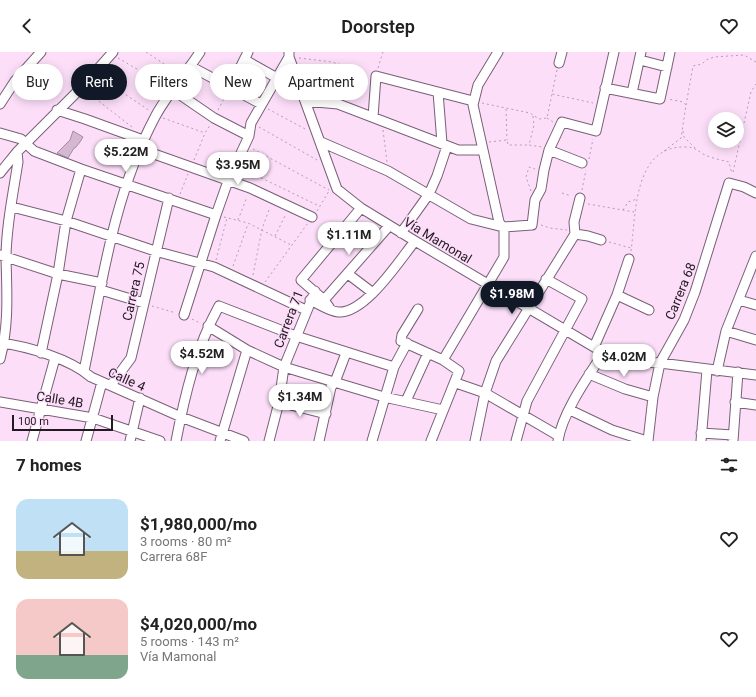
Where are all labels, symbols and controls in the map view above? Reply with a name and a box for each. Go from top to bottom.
icon: back [16,15,38,37]
icon: heart [718,15,740,37]
text: Doorstep [341,16,415,37]
chip: Buy [12,64,63,100]
chip: Rent [71,64,127,100]
chip: Filters [135,64,202,100]
chip: New [210,64,266,100]
chip: Apartment [274,64,368,100]
map controls [708,112,744,148]
button: layers [708,112,744,148]
pin: $5.22M [93,139,159,173]
text: $5.22M [104,144,149,159]
pin: $3.95M [205,152,271,186]
text: $3.95M [216,157,261,172]
street label: Vía Mamonal [401,214,474,267]
pin: $1.11M [316,222,382,256]
text: $1.11M [327,227,372,242]
street label: Carrera 75 [119,260,148,322]
street label: Carrera 68 [662,260,699,322]
pin: $1.98M [479,281,545,315]
text: $1.98M [490,286,535,301]
street label: Carrera 71 [271,288,306,350]
pin: $4.52M [169,341,235,375]
pin: $4.02M [591,344,657,378]
text: $4.52M [180,346,225,361]
text: $4.02M [602,349,647,364]
street label: Calle 4 [106,365,148,395]
pin: $1.34M [267,384,333,418]
street label: Calle 4B [35,388,84,411]
text: $1.34M [278,389,323,404]
scale bar [12,413,113,432]
text: 100 m [18,415,49,428]
icon: filters [718,454,740,476]
text: 7 homes [16,455,82,475]
text: $1,980,000/mo [140,514,257,534]
icon: home [48,515,96,563]
icon: heart [718,528,740,550]
text: 3 rooms · 80 m² [140,534,232,549]
text: Carrera 68F [140,549,207,564]
text: $4,020,000/mo [140,614,257,634]
icon: home [48,615,96,663]
icon: heart [718,628,740,650]
text: 5 rooms · 143 m² [140,634,239,649]
text: Vía Mamonal [140,649,216,664]

